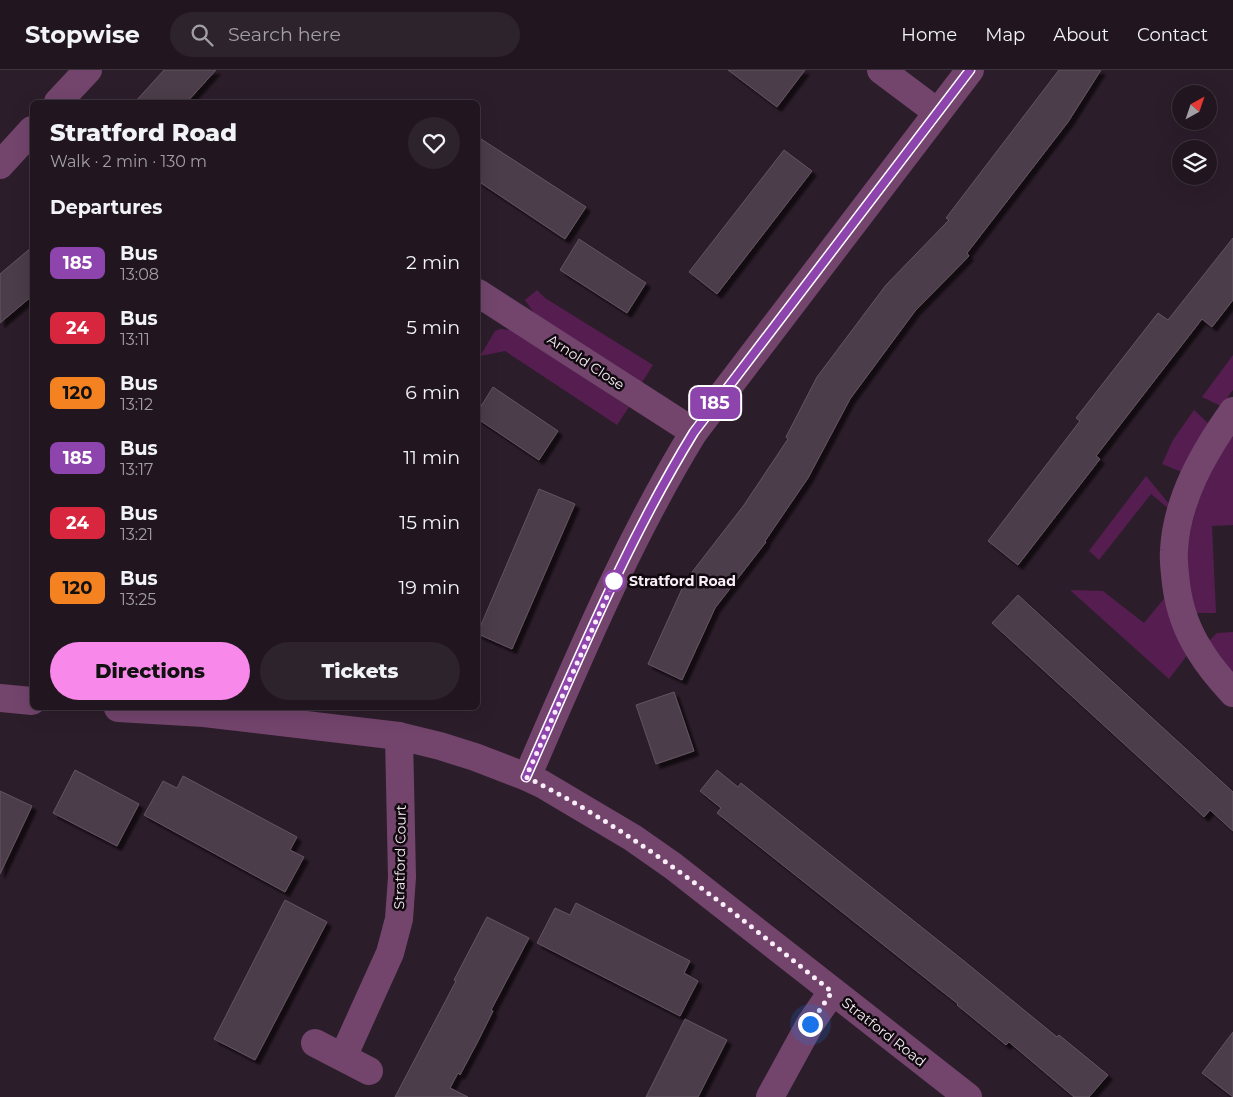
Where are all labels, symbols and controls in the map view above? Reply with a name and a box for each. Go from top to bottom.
search box [170,12,520,57]
text: Stopwise [25,20,140,49]
icon: search [188,21,216,49]
text: Search here [228,23,341,46]
text: Home [901,24,957,46]
text: Map [985,24,1025,46]
text: About [1053,24,1109,46]
text: Contact [1137,24,1208,46]
north arrow [1172,85,1218,130]
map controls [1172,85,1217,185]
button: heart [408,117,460,169]
text: Stratford Road [50,118,237,147]
button: layers [1172,140,1217,185]
text: Walk · 2 min · 130 m [50,152,207,171]
text: Departures [50,196,162,219]
text: Bus [120,242,158,265]
text: 2 min [406,251,460,274]
text: 185 [63,252,92,274]
text: 13:08 [120,265,159,284]
text: Bus [120,307,158,330]
text: 5 min [406,316,460,339]
text: 24 [66,317,89,339]
text: 13:11 [120,330,150,349]
street label: Arnold Close [544,330,628,394]
text: Bus [120,372,158,395]
text: 6 min [405,381,460,404]
text: 120 [63,382,92,404]
line badge: 185 [686,387,744,419]
text: 185 [700,392,730,414]
text: 13:12 [120,395,153,414]
text: Bus [120,437,158,460]
text: 11 min [403,446,460,469]
text: 185 [63,447,92,469]
text: 13:17 [120,460,153,479]
text: Bus [120,502,158,525]
text: 15 min [399,511,460,534]
text: 24 [66,512,89,534]
text: 13:21 [120,525,153,544]
text: Bus [120,567,158,590]
marker: Stratford Road [603,570,625,592]
place label: Stratford Road [629,572,736,590]
text: 19 min [398,576,460,599]
text: 120 [63,577,92,599]
text: 13:25 [120,590,156,609]
button: Directions [50,642,250,700]
button: Tickets [260,642,460,700]
street label: Stratford Court [390,804,410,909]
street label: Stratford Road [838,994,930,1070]
your location [798,1012,823,1037]

